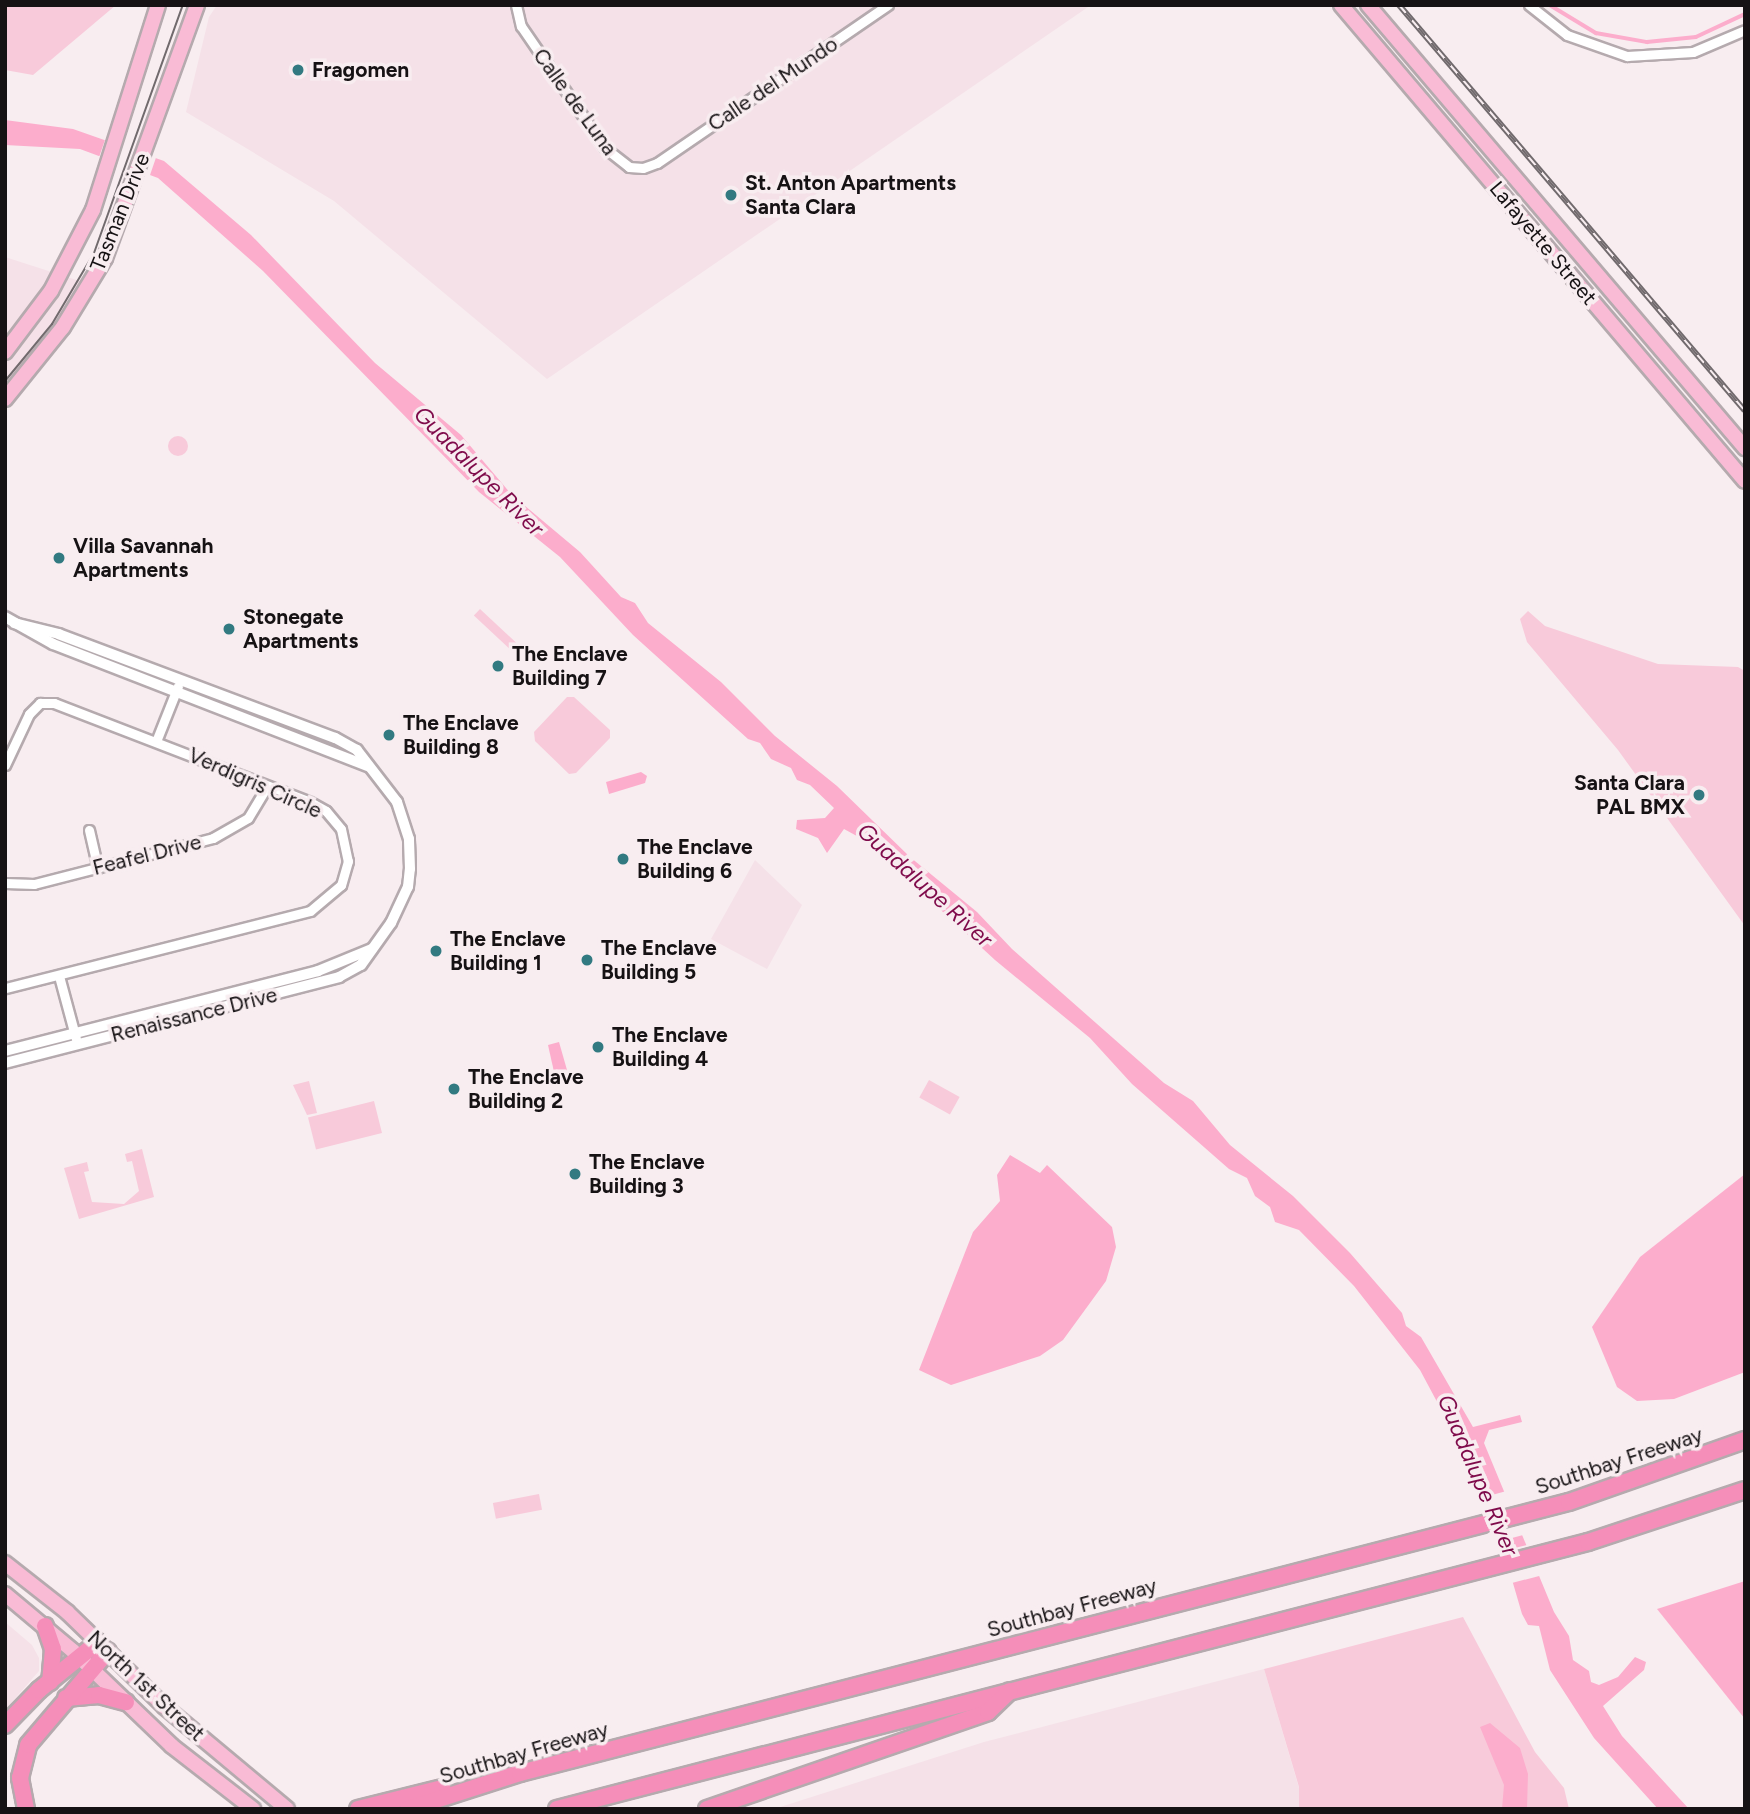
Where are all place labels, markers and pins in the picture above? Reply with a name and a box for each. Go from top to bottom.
place label: Fragomen [312,57,409,83]
marker: Fragomen [290,62,306,78]
place label: St. Anton Apartments Santa Clara [745,170,956,220]
marker: St. Anton Apartments Santa Clara [723,187,739,203]
place label: Villa Savannah Apartments [73,533,213,583]
marker: Villa Savannah Apartments [51,550,67,566]
place label: Stonegate Apartments [243,604,358,654]
marker: Stonegate Apartments [221,621,237,637]
place label: The Enclave Building 7 [512,641,628,691]
marker: The Enclave Building 7 [490,658,506,674]
place label: The Enclave Building 8 [403,710,519,760]
marker: The Enclave Building 8 [381,727,397,743]
place label: Santa Clara PAL BMX [1574,770,1685,820]
marker: Santa Clara PAL BMX [1691,787,1707,803]
place label: The Enclave Building 6 [637,834,753,884]
marker: The Enclave Building 6 [615,851,631,867]
place label: The Enclave Building 1 [450,926,566,976]
place label: The Enclave Building 5 [601,935,717,985]
marker: The Enclave Building 1 [428,943,444,959]
marker: The Enclave Building 5 [579,952,595,968]
place label: The Enclave Building 4 [612,1022,728,1072]
marker: The Enclave Building 4 [590,1039,606,1055]
place label: The Enclave Building 2 [468,1064,584,1114]
marker: The Enclave Building 2 [446,1081,462,1097]
place label: The Enclave Building 3 [589,1149,705,1199]
marker: The Enclave Building 3 [567,1166,583,1182]

